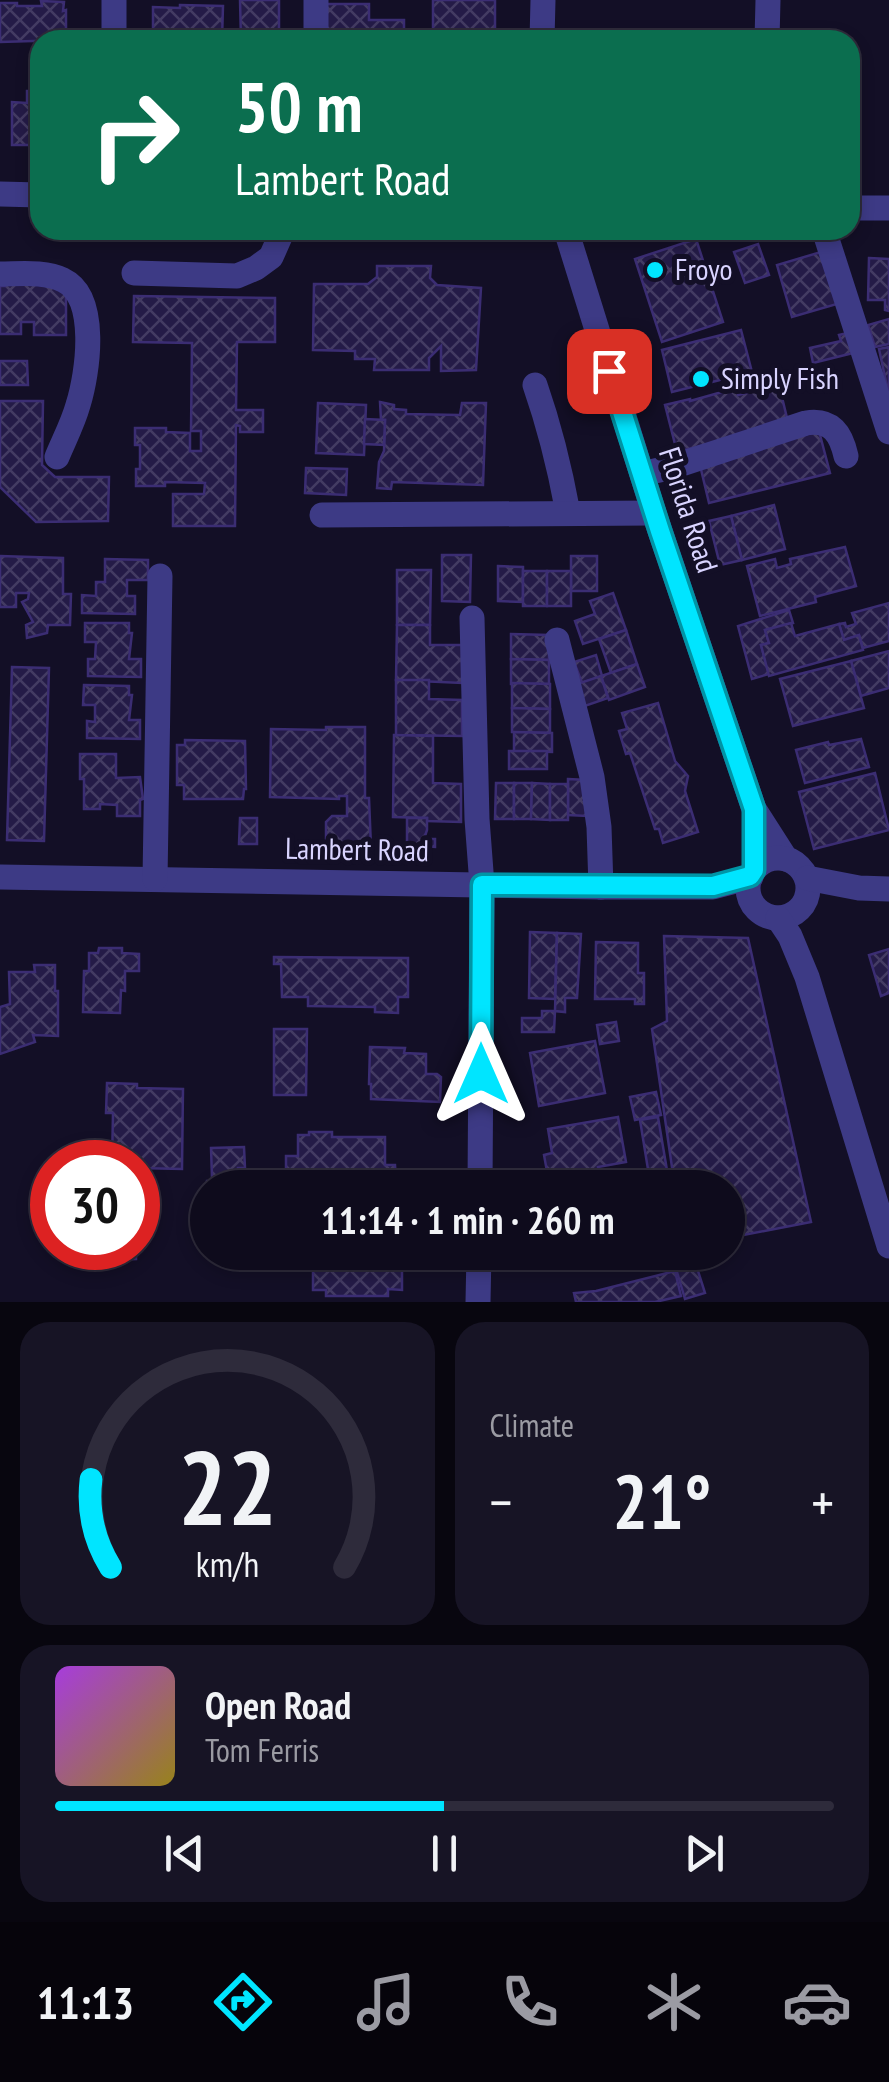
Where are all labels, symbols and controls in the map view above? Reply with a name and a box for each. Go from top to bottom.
text: 50 m [235,61,363,151]
icon: right [70,70,200,200]
text: Lambert Road [235,149,451,207]
place label: Froyo [675,249,733,288]
marker: Froyo [644,259,666,281]
pin [567,329,652,414]
icon: arrive [582,344,637,399]
place label: Simply Fish [721,358,839,397]
marker: Simply Fish [690,368,712,390]
street label: Florida Road [651,442,728,577]
street label: Lambert Road [285,828,429,869]
position arrow [429,1022,533,1126]
speed limit sign: 30 [30,1140,160,1270]
text: 11:14 · 1 min · 260 m [321,1195,614,1244]
text: Climate [490,1404,574,1446]
text: 22 [178,1419,277,1554]
text: 21° [612,1453,711,1550]
text: − [490,1466,512,1537]
text: + [811,1466,834,1537]
text: km/h [196,1541,259,1587]
text: Open Road [205,1680,351,1729]
text: Tom Ferris [205,1729,319,1771]
icon: previous [157,1826,212,1881]
icon: pause [417,1826,472,1881]
icon: next [677,1826,732,1881]
icon: directions [208,1967,278,2037]
icon: music [351,1967,421,2037]
icon: phone [495,1967,565,2037]
icon: climate [639,1967,709,2037]
icon: car [782,1967,852,2037]
text: 11:13 [37,1973,134,2031]

